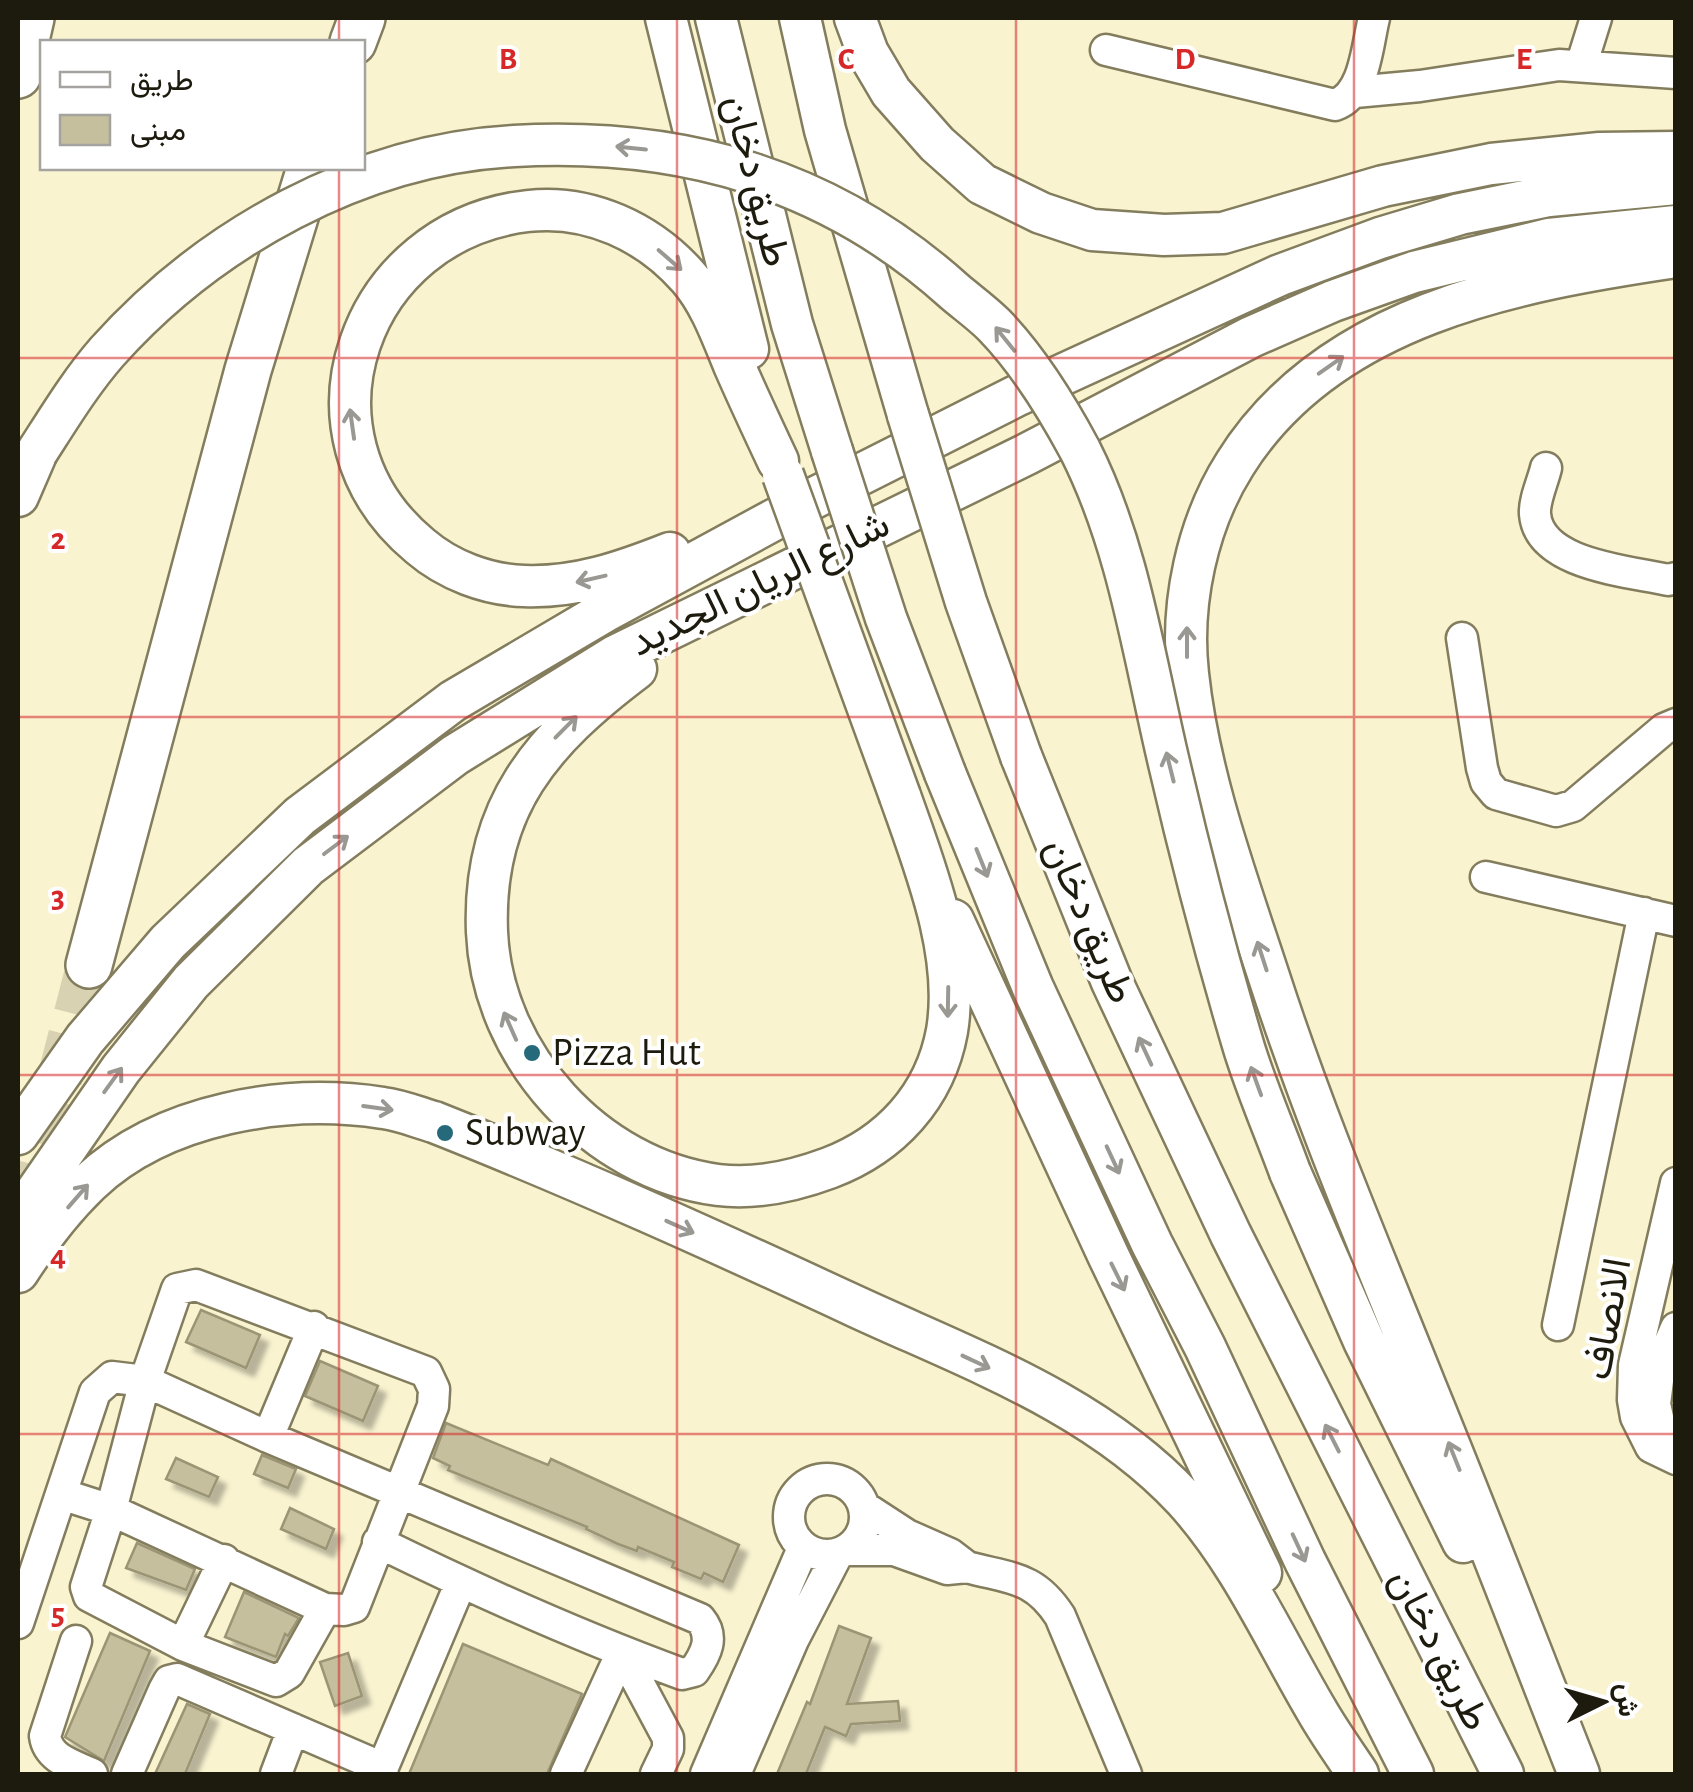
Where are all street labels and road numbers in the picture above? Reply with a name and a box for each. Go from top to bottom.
street label: طريق دخان [713,91,797,271]
street label: شارع الريان الجديد [624,504,898,668]
street label: طريق دخان [1034,833,1142,1010]
street label: الانصاف [1578,1255,1638,1383]
street label: طريق دخان [1379,1563,1497,1738]

